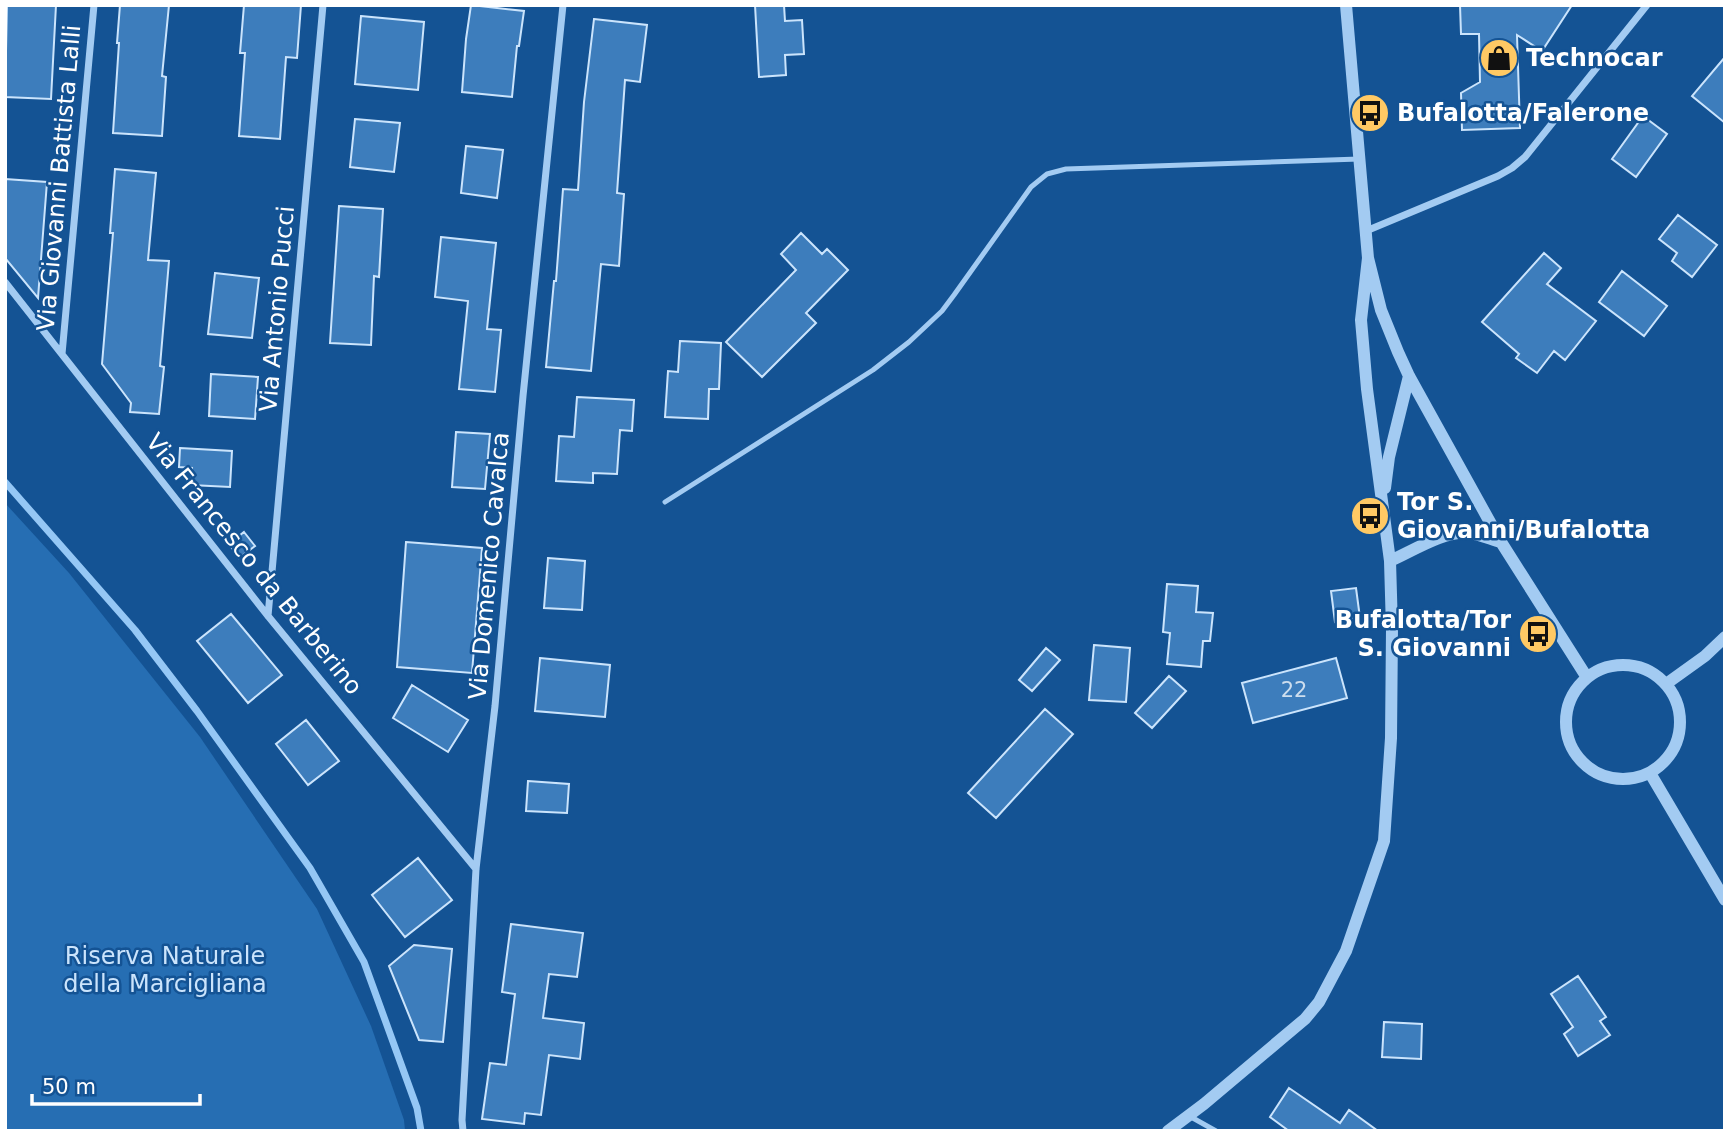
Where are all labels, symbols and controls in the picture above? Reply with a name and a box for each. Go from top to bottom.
street label: Via Giovanni Battista Lalli [32,24,86,332]
shop icon: Technocar [1478,37,1520,79]
place label: Technocar [1526,44,1663,72]
bus stop icon: Bufalotta/Falerone [1349,92,1391,134]
place label: Bufalotta/Falerone [1397,99,1649,127]
street label: Via Antonio Pucci [254,205,300,413]
street label: Via Francesco da Barberino [140,428,368,700]
street label: Via Domenico Cavalca [463,431,515,701]
place label: Tor S. Giovanni/Bufalotta [1397,488,1650,544]
bus stop icon: Tor S. Giovanni/Bufalotta [1349,495,1391,537]
place label: Bufalotta/Tor S. Giovanni [1335,606,1511,662]
bus stop icon: Bufalotta/Tor S. Giovanni [1517,613,1559,655]
house number: 22 [1281,678,1307,702]
park label: Riserva Naturale della Marcigliana [63,942,267,998]
scale bar [32,1062,200,1106]
text: 50 m [42,1075,96,1099]

